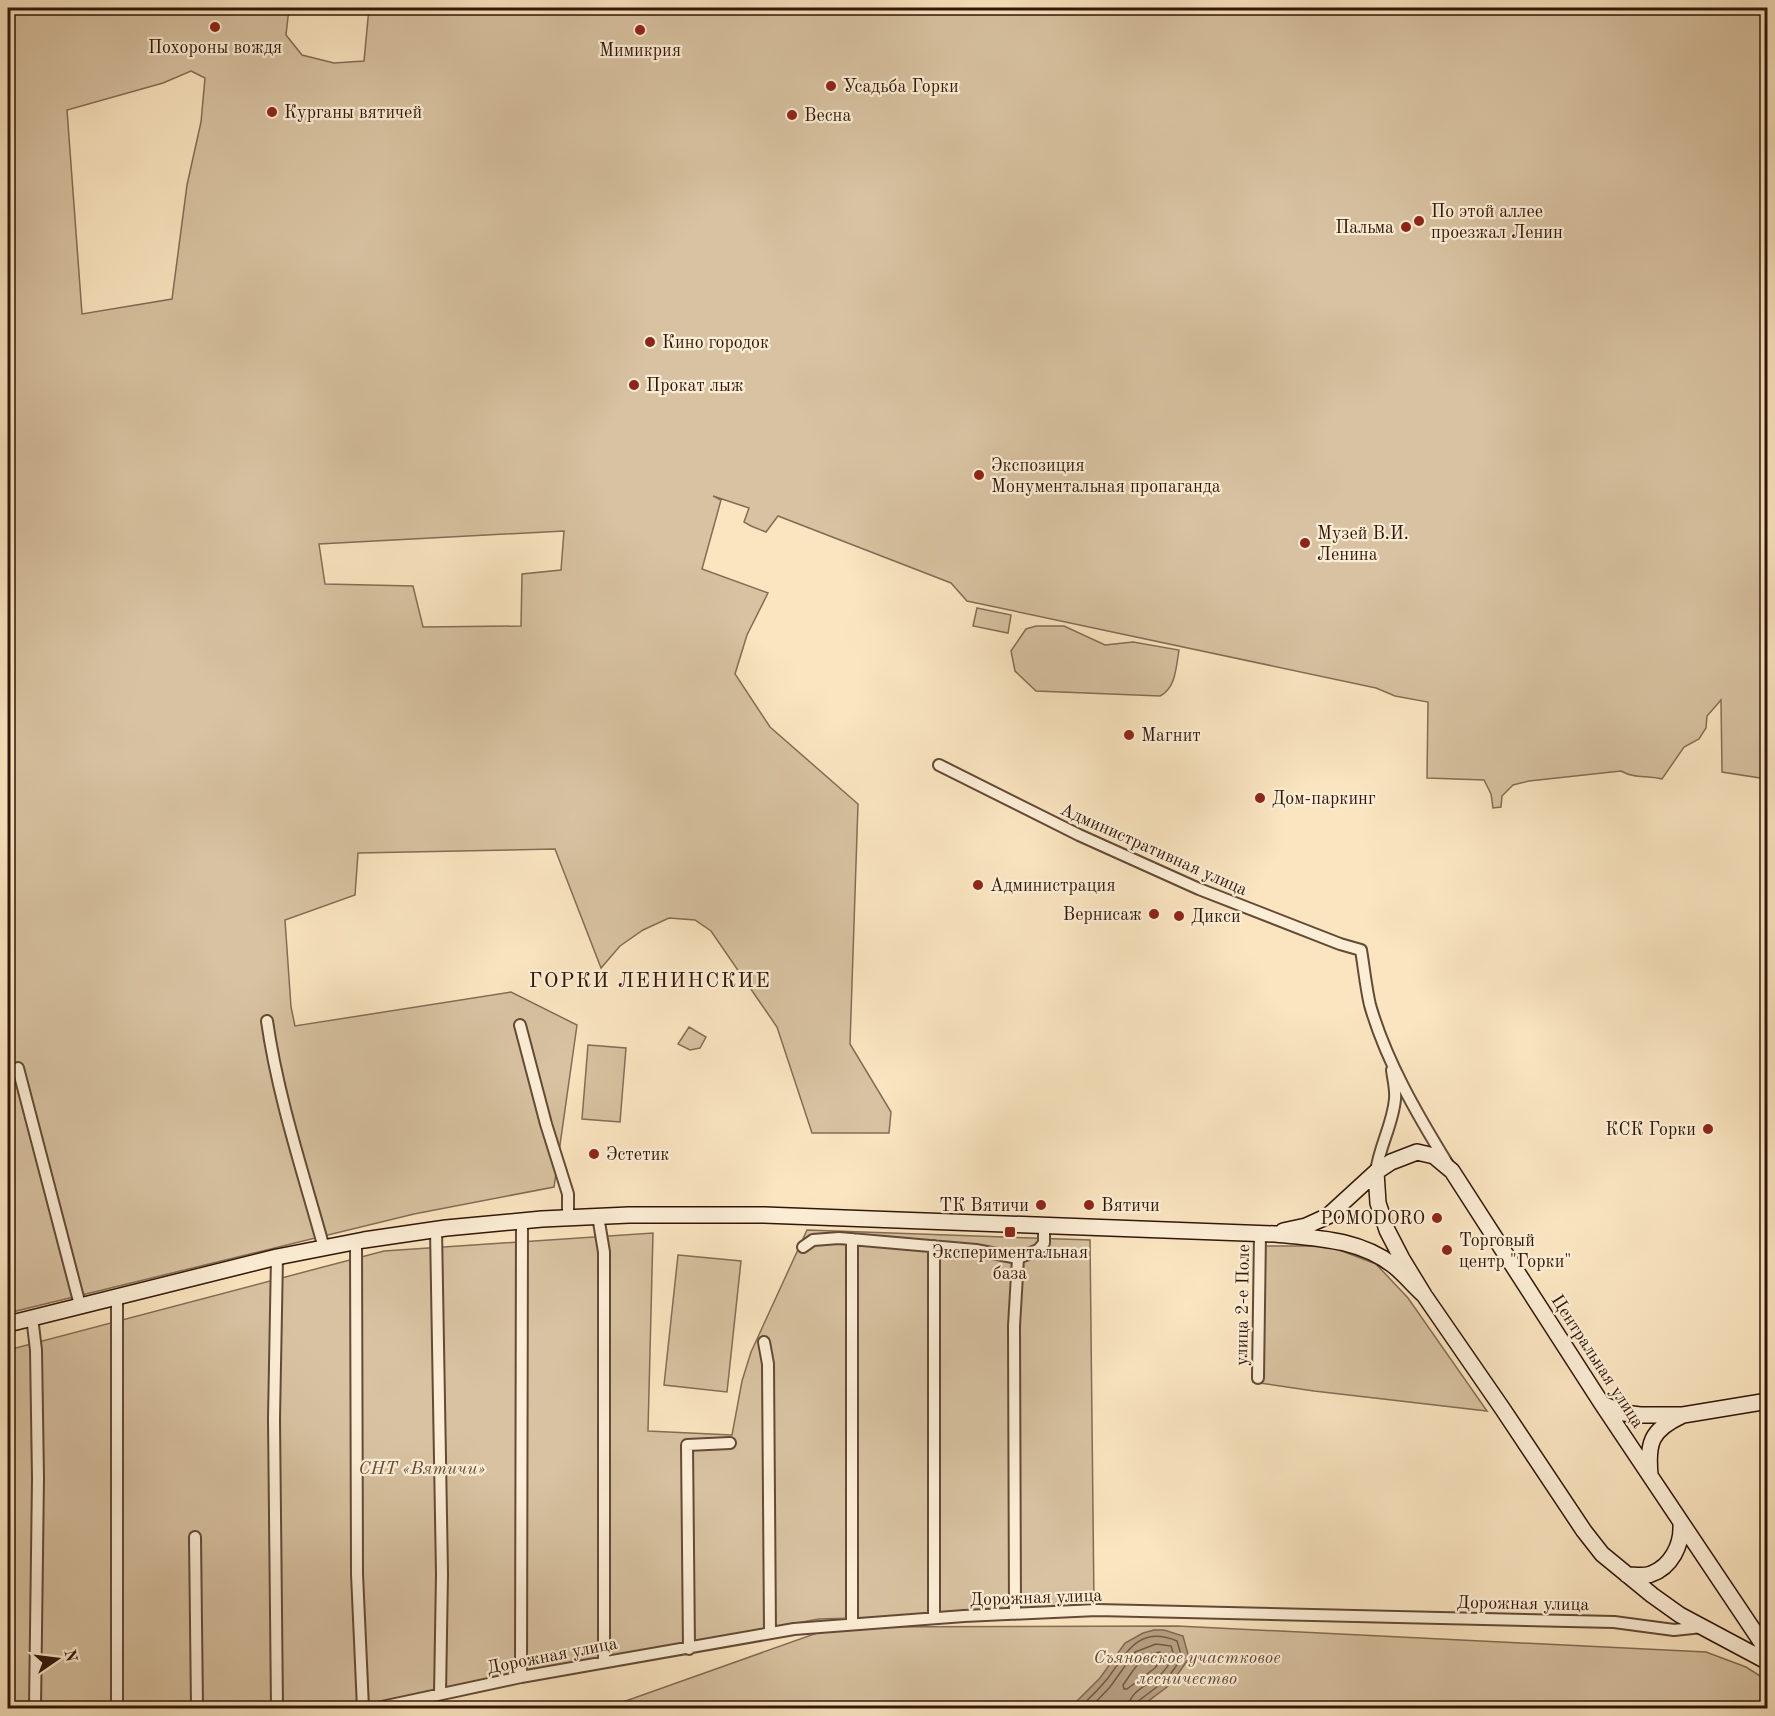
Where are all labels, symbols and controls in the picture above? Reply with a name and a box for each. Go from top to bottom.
marker: Похороны вождя [208,20,222,34]
marker: Мимикрия [633,23,647,37]
place label: Похороны вождя [148,39,282,57]
place label: Мимикрия [599,42,681,60]
place label: Усадьба Горки [843,78,959,96]
marker: Усадьба Горки [824,79,838,93]
place label: Курганы вятичей [284,104,422,122]
marker: Курганы вятичей [265,105,279,119]
place label: Весна [804,107,851,125]
marker: Весна [785,108,799,122]
place label: По этой аллее проезжал Ленин [1431,203,1563,242]
marker: По этой аллее проезжал Ленин [1412,214,1426,228]
place label: Пальма [1335,219,1394,237]
marker: Пальма [1399,220,1413,234]
place label: Кино городок [662,334,769,352]
marker: Кино городок [643,335,657,349]
place label: Прокат лыж [646,377,744,395]
marker: Прокат лыж [627,378,641,392]
place label: Экспозиция Монументальная пропаганда [991,457,1221,496]
marker: Экспозиция Монументальная пропаганда [972,468,986,482]
place label: Музей В.И. Ленина [1317,525,1409,564]
marker: Музей В.И. Ленина [1298,536,1312,550]
place label: Магнит [1141,727,1201,745]
marker: Магнит [1122,728,1136,742]
place label: Дом-паркинг [1272,790,1376,808]
marker: Дом-паркинг [1253,791,1267,805]
street label: Административная улица [1057,800,1250,899]
place label: Администрация [990,877,1116,895]
marker: Администрация [971,878,985,892]
place label: Вернисаж [1063,906,1142,924]
marker: Вернисаж [1147,907,1161,921]
place label: Дикси [1191,908,1241,926]
marker: Дикси [1172,909,1186,923]
district label: ГОРКИ ЛЕНИНСКИЕ [529,971,771,992]
place label: КСК Горки [1605,1121,1696,1139]
marker: КСК Горки [1701,1122,1715,1136]
place label: Эстетик [606,1146,669,1164]
marker: Эстетик [587,1147,601,1161]
place label: ТК Вятичи [939,1197,1029,1215]
place label: Вятичи [1101,1197,1160,1215]
marker: ТК Вятичи [1034,1198,1048,1212]
marker: Вятичи [1082,1198,1096,1212]
place label: POMODORO [1320,1210,1425,1228]
marker: POMODORO [1430,1211,1444,1225]
marker: Экспериментальная база [1003,1225,1017,1239]
place label: Торговый центр "Горки" [1459,1232,1571,1271]
marker: Торговый центр "Горки" [1440,1243,1454,1257]
place label: Экспериментальная база [932,1244,1088,1283]
street label: улица 2-е Поле [1233,1244,1253,1366]
street label: Центральная улица [1547,1292,1647,1432]
park label: СНТ «Вятичи» [359,1460,486,1478]
street label: Дорожная улица [969,1587,1103,1609]
street label: Дорожная улица [1457,1594,1590,1614]
north arrow [27,1629,87,1689]
street label: Дорожная улица [485,1634,619,1677]
text: N [60,1648,79,1664]
park label: Съяновское участковое лесничество [1093,1649,1281,1688]

